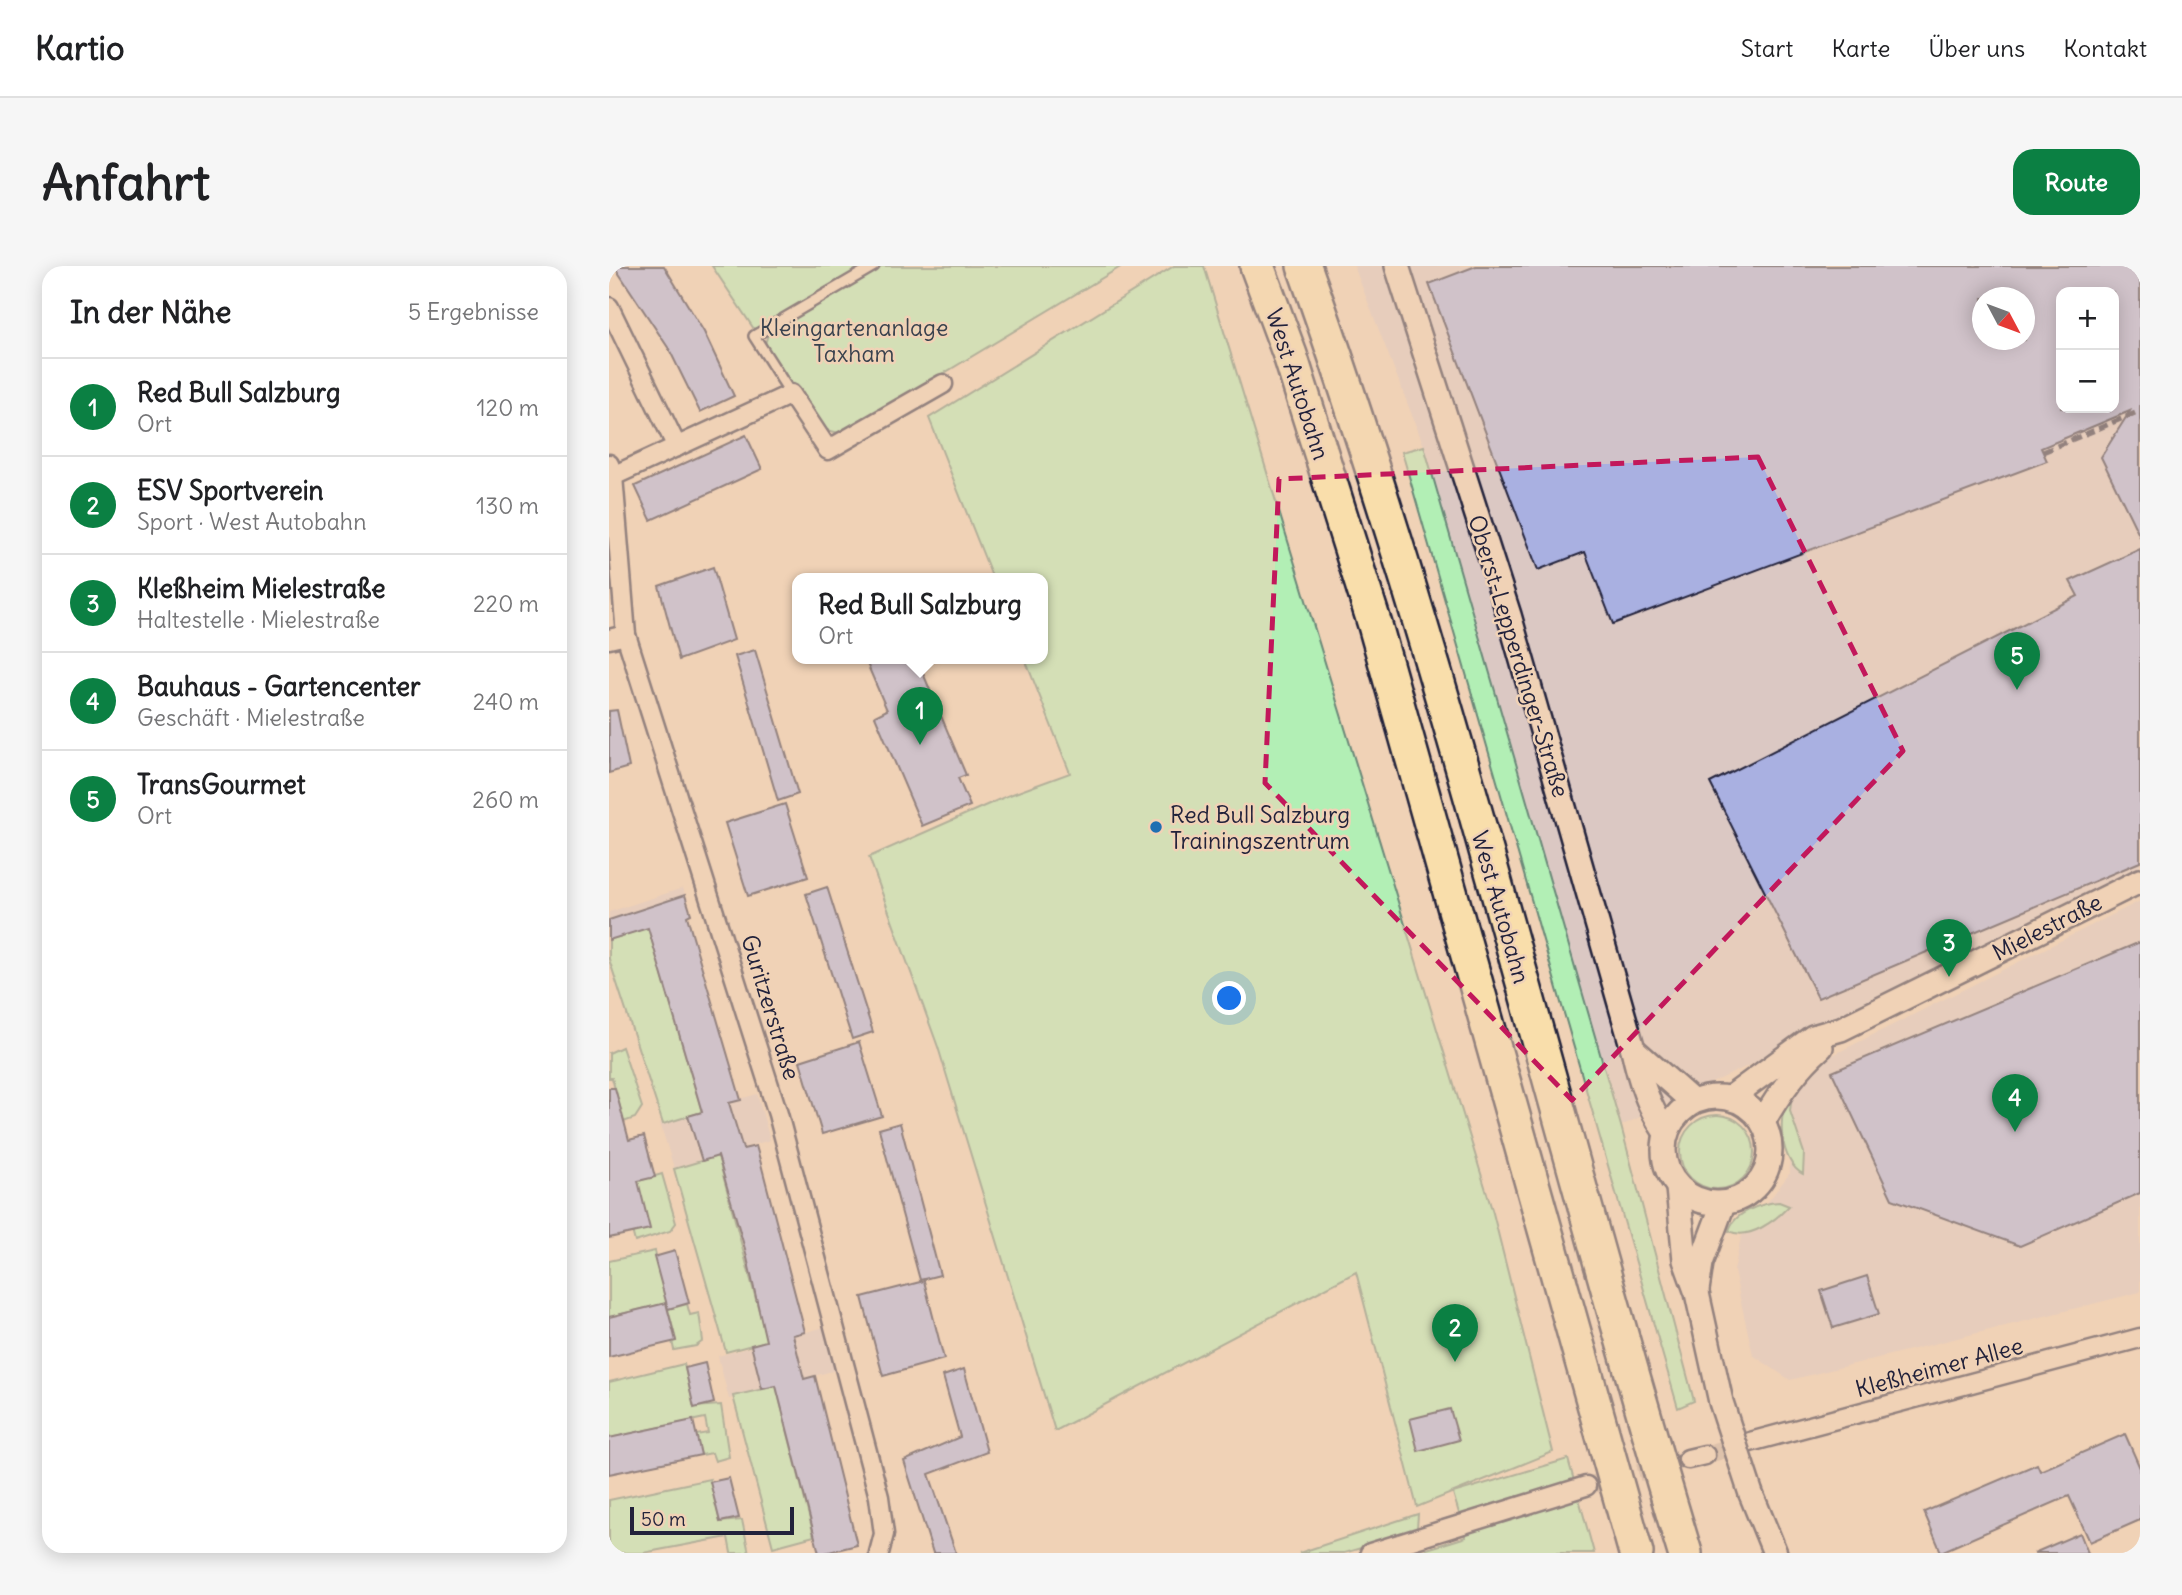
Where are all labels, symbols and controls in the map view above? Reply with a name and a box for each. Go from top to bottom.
text: Kartio [35,27,125,69]
text: Start [1741,33,1793,63]
text: Karte [1831,33,1890,63]
text: Über uns [1928,33,2025,63]
text: Kontakt [2063,33,2147,63]
button: Route [2013,149,2140,215]
text: Anfahrt [42,152,210,213]
north arrow [1972,287,2035,350]
map controls [2056,287,2119,413]
button: + [2056,287,2119,350]
text: In der Nähe [70,293,232,331]
text: 5 Ergebnisse [408,297,539,326]
street label: West Autobahn [1260,305,1336,463]
park label: Kleingartenanlage Taxham [760,313,948,368]
button: − [2056,350,2119,413]
text: Red Bull Salzburg [137,376,340,409]
text: 1 [88,393,98,422]
text: 120 m [476,393,539,422]
text: Ort [137,409,172,438]
text: ESV Sportverein [137,474,324,507]
text: 2 [87,491,99,520]
text: 130 m [476,491,539,520]
text: Sport · West Autobahn [137,507,366,536]
street label: Oberst-Lepperdinger-Straße [1462,511,1576,801]
text: Kleßheim Mielestraße [137,572,385,605]
popup [792,573,1048,664]
text: Red Bull Salzburg [818,588,1022,621]
text: 3 [86,589,100,618]
text: 220 m [473,589,539,618]
text: Haltestelle · Mielestraße [137,605,380,634]
text: Ort [818,621,853,650]
pin: 5 [1994,632,2040,690]
text: Bauhaus - Gartencenter [137,670,421,703]
text: 4 [86,687,100,716]
text: 240 m [473,687,539,716]
pin: 1 [897,687,943,745]
text: Geschäft · Mielestraße [137,703,365,732]
text: TransGourmet [137,768,306,801]
text: 5 [86,785,100,814]
text: 260 m [472,785,539,814]
place label: Red Bull Salzburg Trainingszentrum [1170,800,1350,855]
text: Ort [137,801,172,830]
marker: Red Bull Salzburg Trainingszentrum [1148,819,1164,835]
street label: West Autobahn [1465,827,1537,987]
street label: Mielestraße [1987,887,2107,967]
pin: 3 [1926,919,1972,977]
street label: Guritzerstraße [735,931,807,1083]
your location [1212,981,1246,1015]
pin: 4 [1992,1074,2038,1132]
pin: 2 [1432,1304,1478,1362]
street label: Kleßheimer Allee [1852,1331,2026,1403]
scale bar [630,1504,795,1536]
text: 50 m [641,1507,686,1531]

